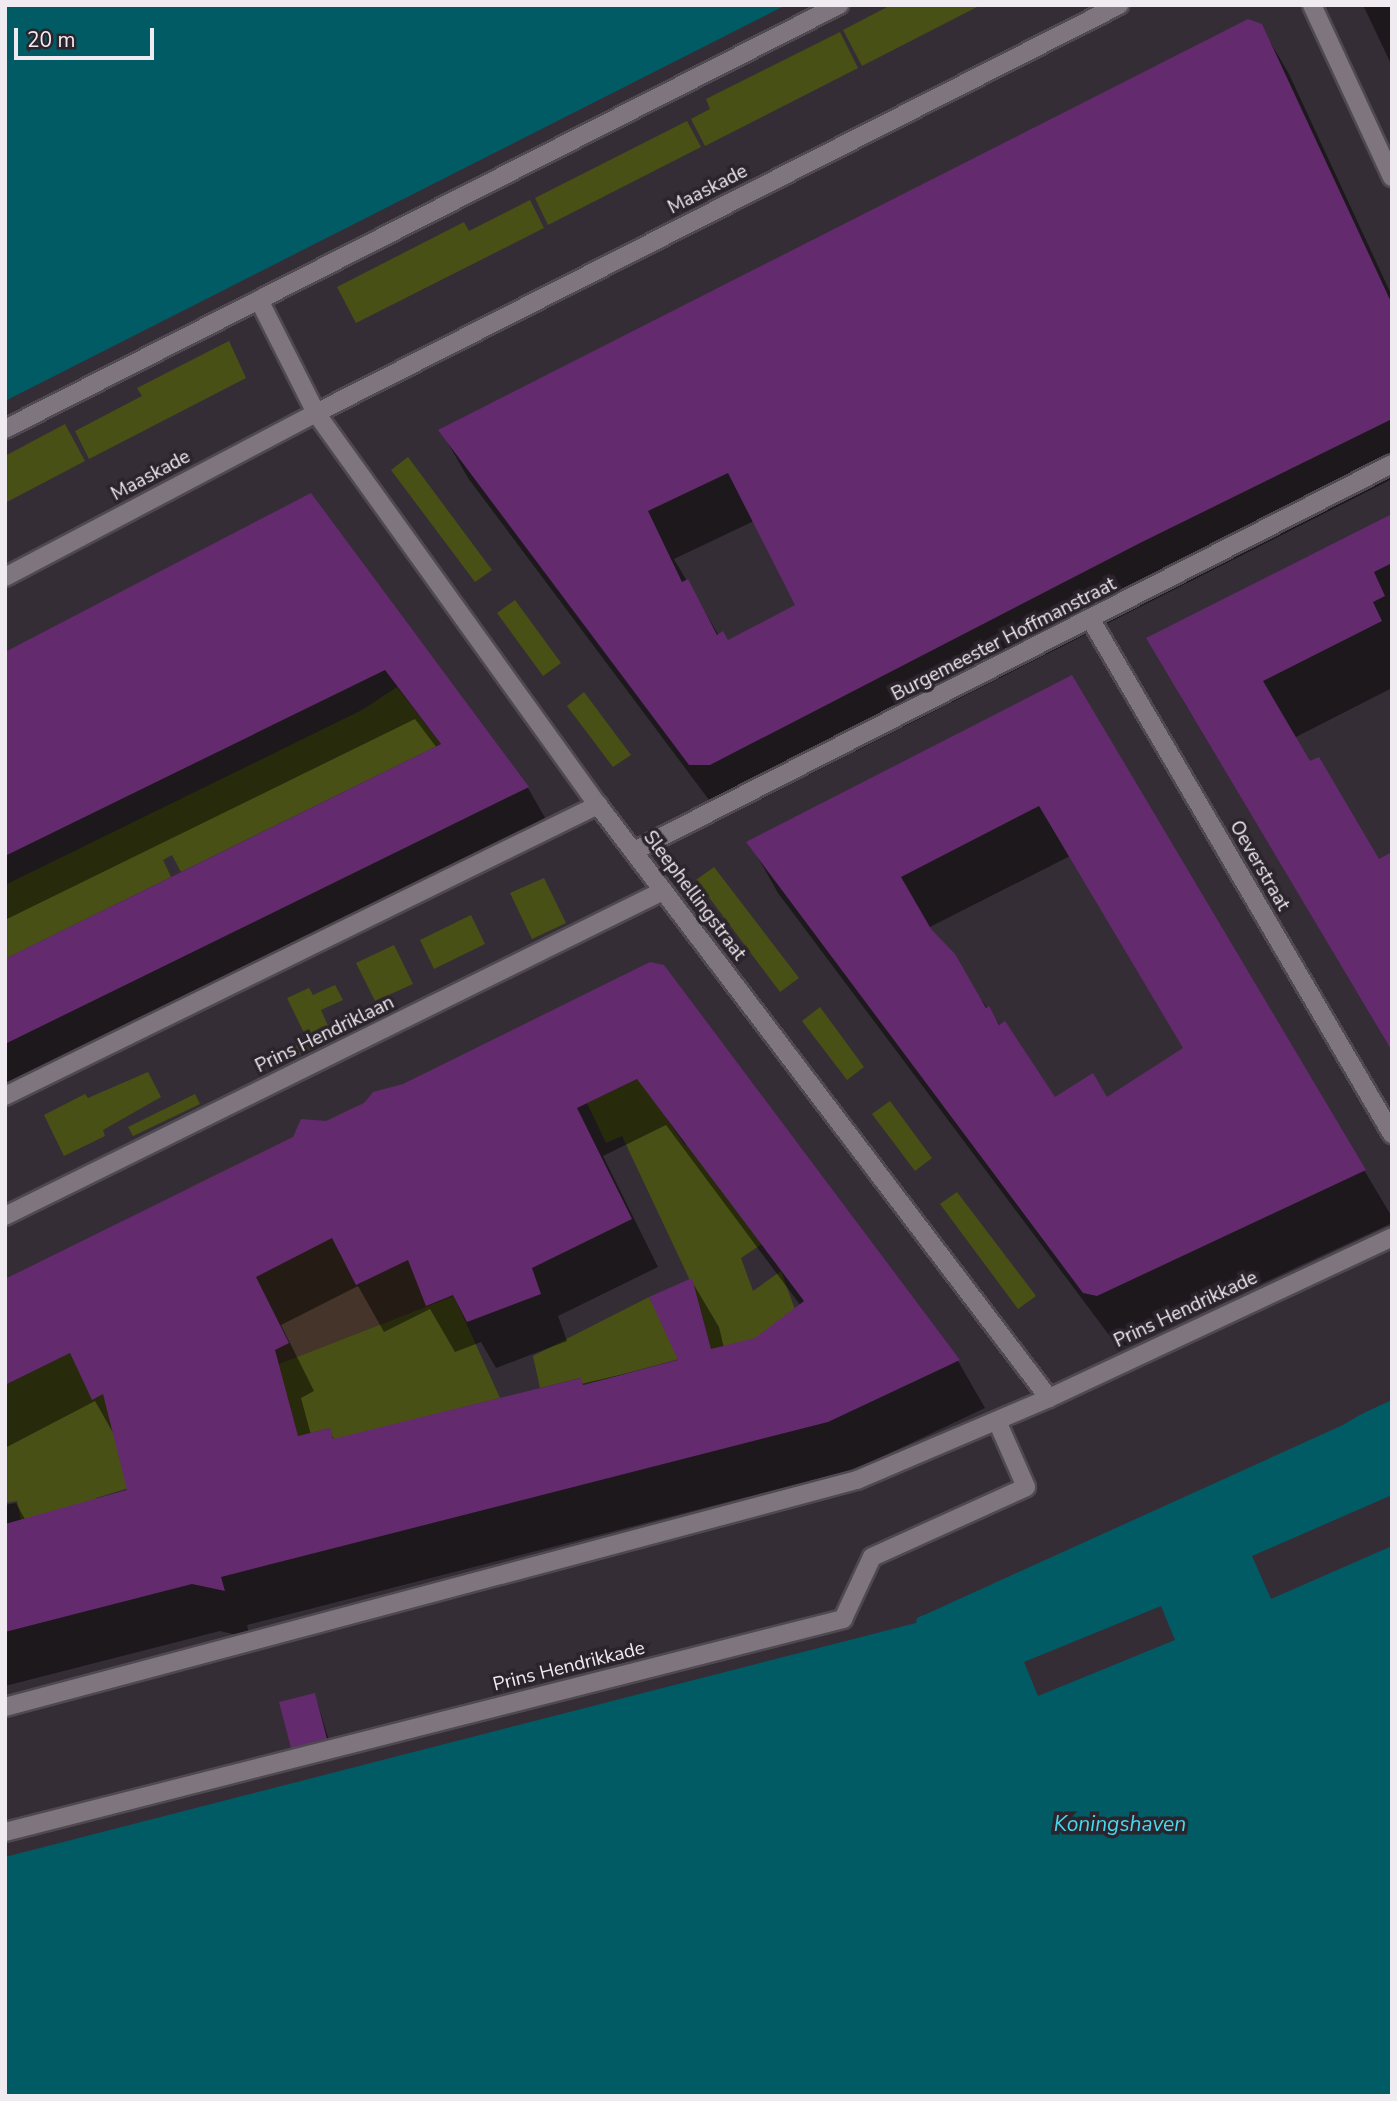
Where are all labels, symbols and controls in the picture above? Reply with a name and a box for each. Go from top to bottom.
scale bar [18,14,158,58]
text: 20 m [27,26,76,54]
street label: Maaskade [664,160,752,220]
street label: Maaskade [108,446,194,506]
street label: Burgemeester Hoffmanstraat [888,573,1120,707]
street label: Oeverstraat [1224,817,1294,915]
street label: Sleephellingstraat [638,827,750,965]
street label: Prins Hendriklaan [252,992,398,1078]
street label: Prins Hendrikkade [1111,1267,1261,1353]
street label: Prins Hendrikkade [491,1637,647,1697]
water label: Koningshaven [1054,1811,1186,1837]

